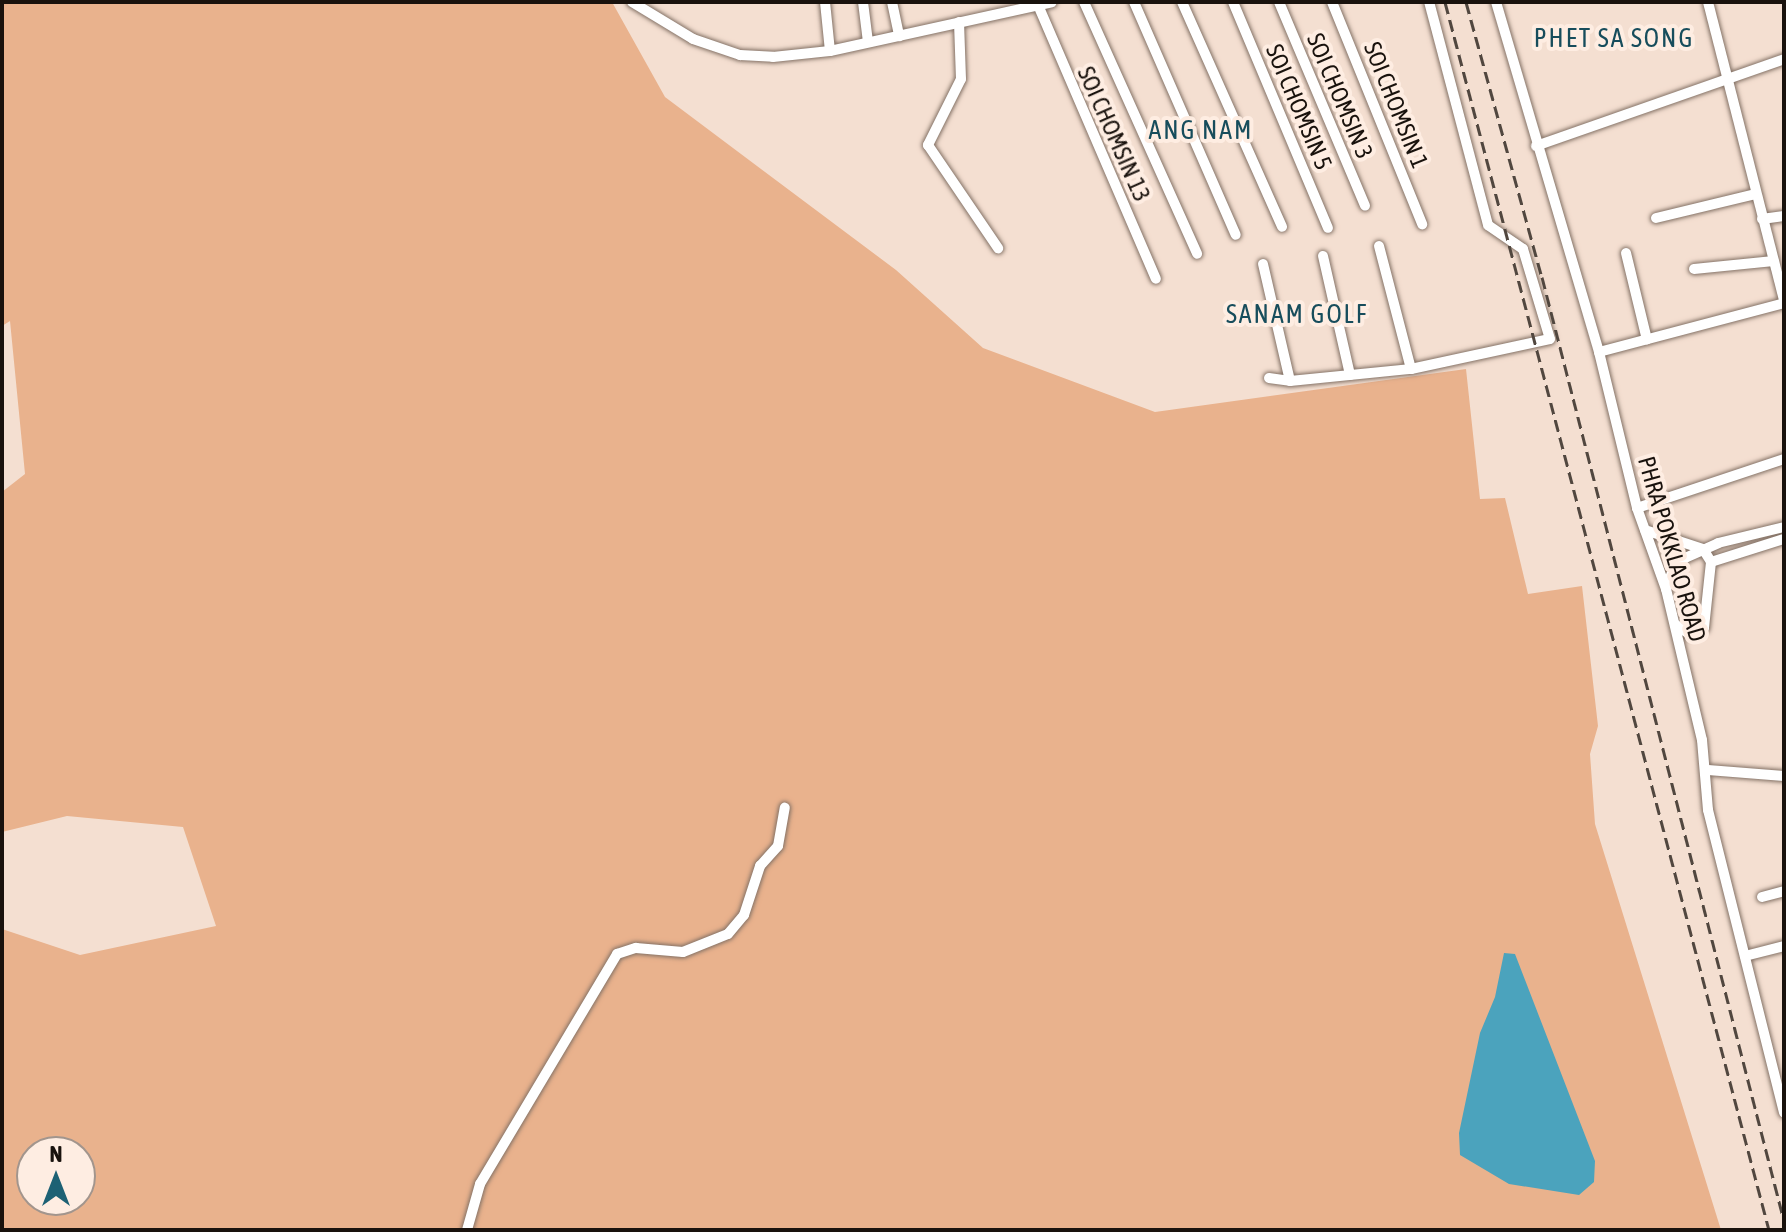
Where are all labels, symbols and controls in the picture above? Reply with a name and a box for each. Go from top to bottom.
district label: PHET SA SONG [1534,23,1694,55]
street label: SOI CHOMSIN 3 [1301,29,1379,163]
street label: SOI CHOMSIN 1 [1358,38,1434,172]
street label: SOI CHOMSIN 5 [1260,40,1338,174]
street label: SOI CHOMSIN 13 [1071,62,1157,206]
district label: ANG NAM [1149,115,1253,147]
district label: SANAM GOLF [1226,299,1368,331]
street label: PHRA POKKLAO ROAD [1632,453,1712,645]
north arrow [16,1136,96,1216]
text: N [50,1141,62,1167]

